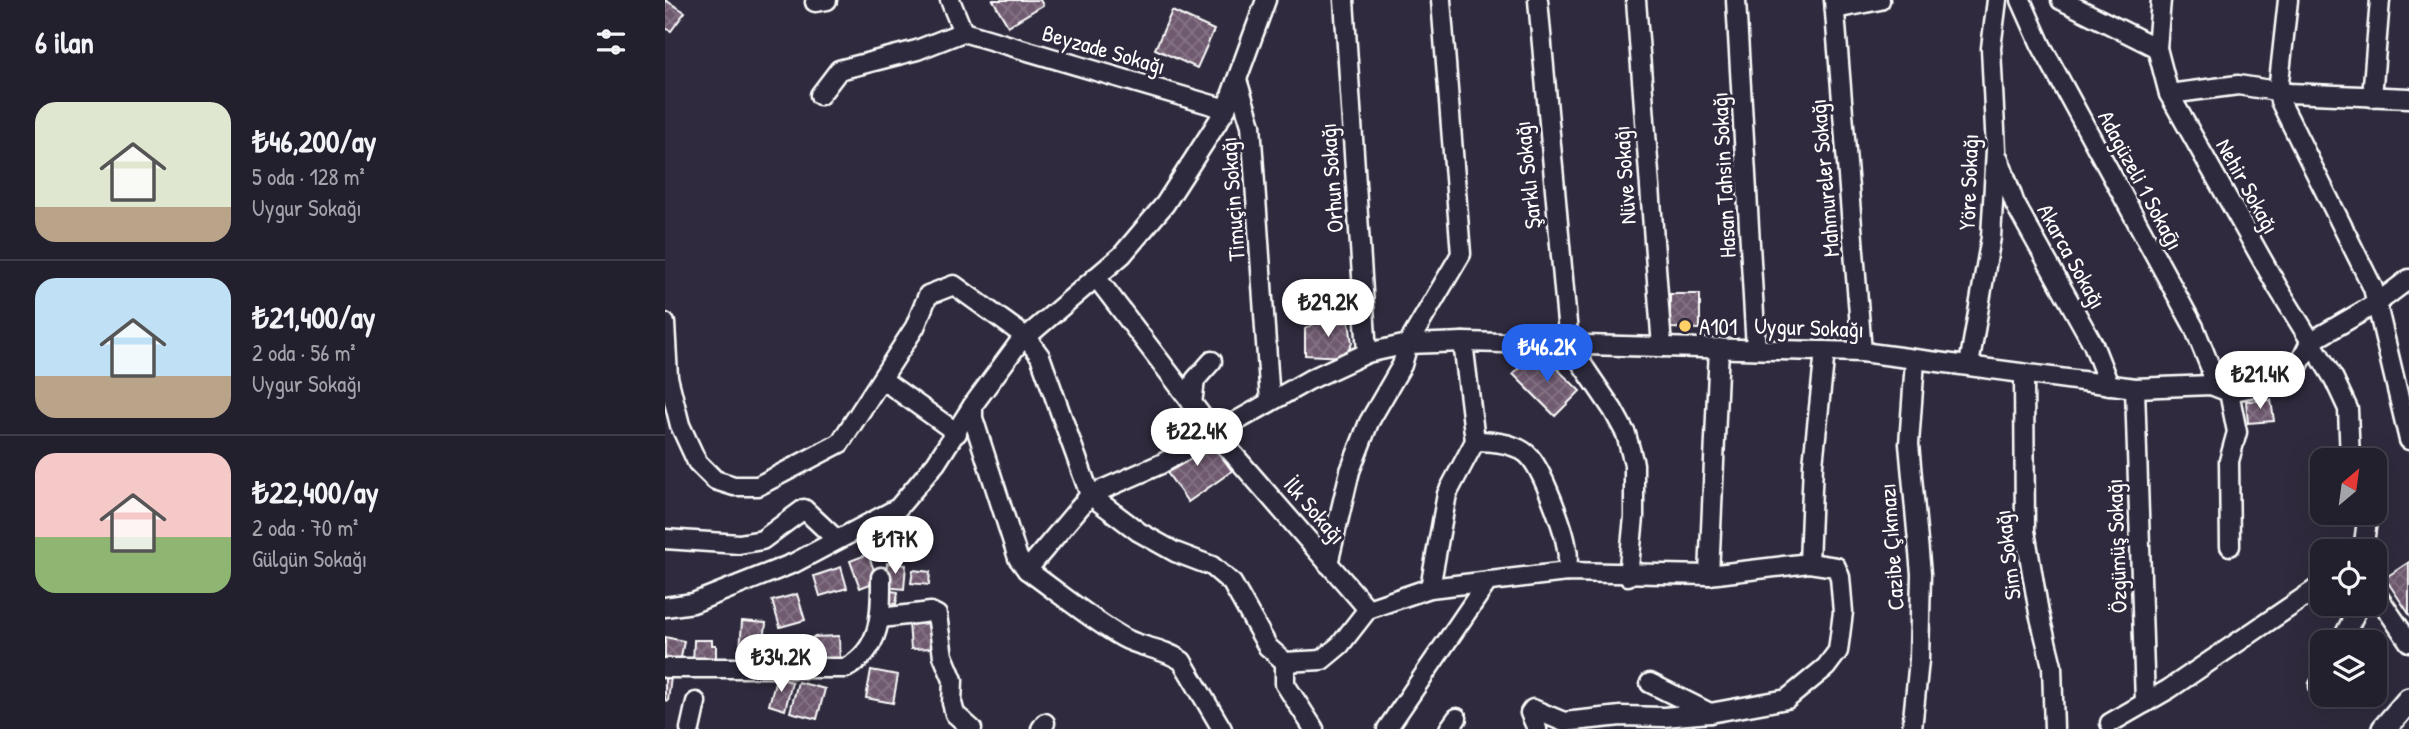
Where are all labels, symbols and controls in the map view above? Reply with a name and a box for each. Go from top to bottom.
street label: Beyzade Sokağı [1039,17,1169,81]
text: 6 ilan [35,22,94,62]
icon: filters [592,23,630,61]
street label: Hasan Tahsin Sokağı [1703,91,1743,259]
street label: Mahmureler Sokağı [1802,98,1846,258]
street label: Adagüzeli 1 Sokaḡı [2091,105,2191,255]
street label: Şarklı Sokağı [1506,120,1548,230]
text: ₺46,200/ay [252,121,377,161]
street label: Orhun Sokağı [1312,122,1350,234]
street label: Nüve Sokağı [1605,125,1643,225]
icon: home [91,130,175,214]
street label: Yöre Sokağı [1951,133,1985,231]
street label: Nehir Sokağı [2209,133,2287,239]
street label: Timuçin Sokağı [1212,136,1252,262]
text: 5 oda · 128 m² [252,161,365,192]
text: Uygur Sokağı [252,192,362,223]
street label: Akarca Sokağı [2030,198,2114,314]
pin: ₺29.2K [1271,280,1385,339]
text: ₺29.2K [1298,286,1358,317]
text: ₺21,400/ay [252,297,375,337]
icon: home [91,306,175,390]
street label: Uygur Sokağı [1754,310,1864,344]
place label: A101 [1699,311,1737,342]
marker: A101 [1677,318,1693,334]
pin: ₺46.2K [1490,324,1604,384]
text: ₺46.2K [1518,331,1576,362]
text: 2 oda · 56 m² [252,337,356,368]
pin: ₺21.4K [2203,352,2317,411]
text: ₺21.4K [2231,358,2289,389]
text: Uygur Sokağı [252,368,362,399]
pin: ₺22.4K [1140,408,1254,468]
text: ₺22.4K [1167,415,1227,446]
north arrow [2310,448,2387,525]
map controls [2310,448,2387,707]
street label: İlk Sokağı [1277,470,1353,550]
text: ₺22,400/ay [252,472,379,512]
street label: Özgümüş Sokağı [2098,478,2134,614]
icon: home [91,481,175,565]
street label: Cazibe Çıkmazı [1871,482,1911,612]
street label: Sim Sokağı [1986,508,2028,602]
text: 2 oda · 70 m² [252,512,358,543]
pin: ₺17K [854,516,936,576]
text: ₺17K [873,523,917,554]
button: locate [2310,539,2387,616]
text: Gülgün Sokağı [252,543,367,574]
button: layers [2310,630,2387,707]
pin: ₺34.2K [724,634,838,694]
text: ₺34.2K [751,641,811,672]

